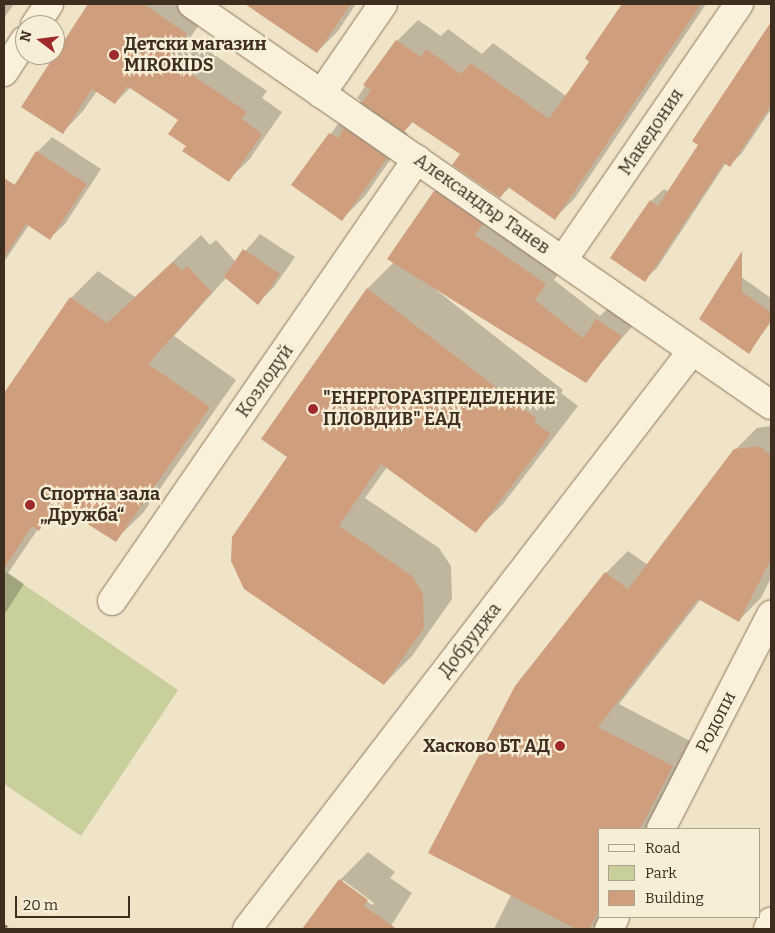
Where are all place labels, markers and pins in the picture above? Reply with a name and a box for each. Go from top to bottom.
place label: Детски магазин MIROKIDS [124,34,267,76]
marker: Детски магазин MIROKIDS [108,49,120,61]
place label: "ЕНЕРГОРАЗПРЕДЕЛЕНИЕ ПЛОВДИВ" ЕАД [323,388,556,430]
marker: "ЕНЕРГОРАЗПРЕДЕЛЕНИЕ ПЛОВДИВ" ЕАД [307,403,319,415]
place label: Спортна зала „Дружба“ [40,484,160,526]
marker: Спортна зала „Дружба“ [24,499,36,511]
place label: Хасково БТ АД [423,735,550,757]
marker: Хасково БТ АД [554,740,566,752]

